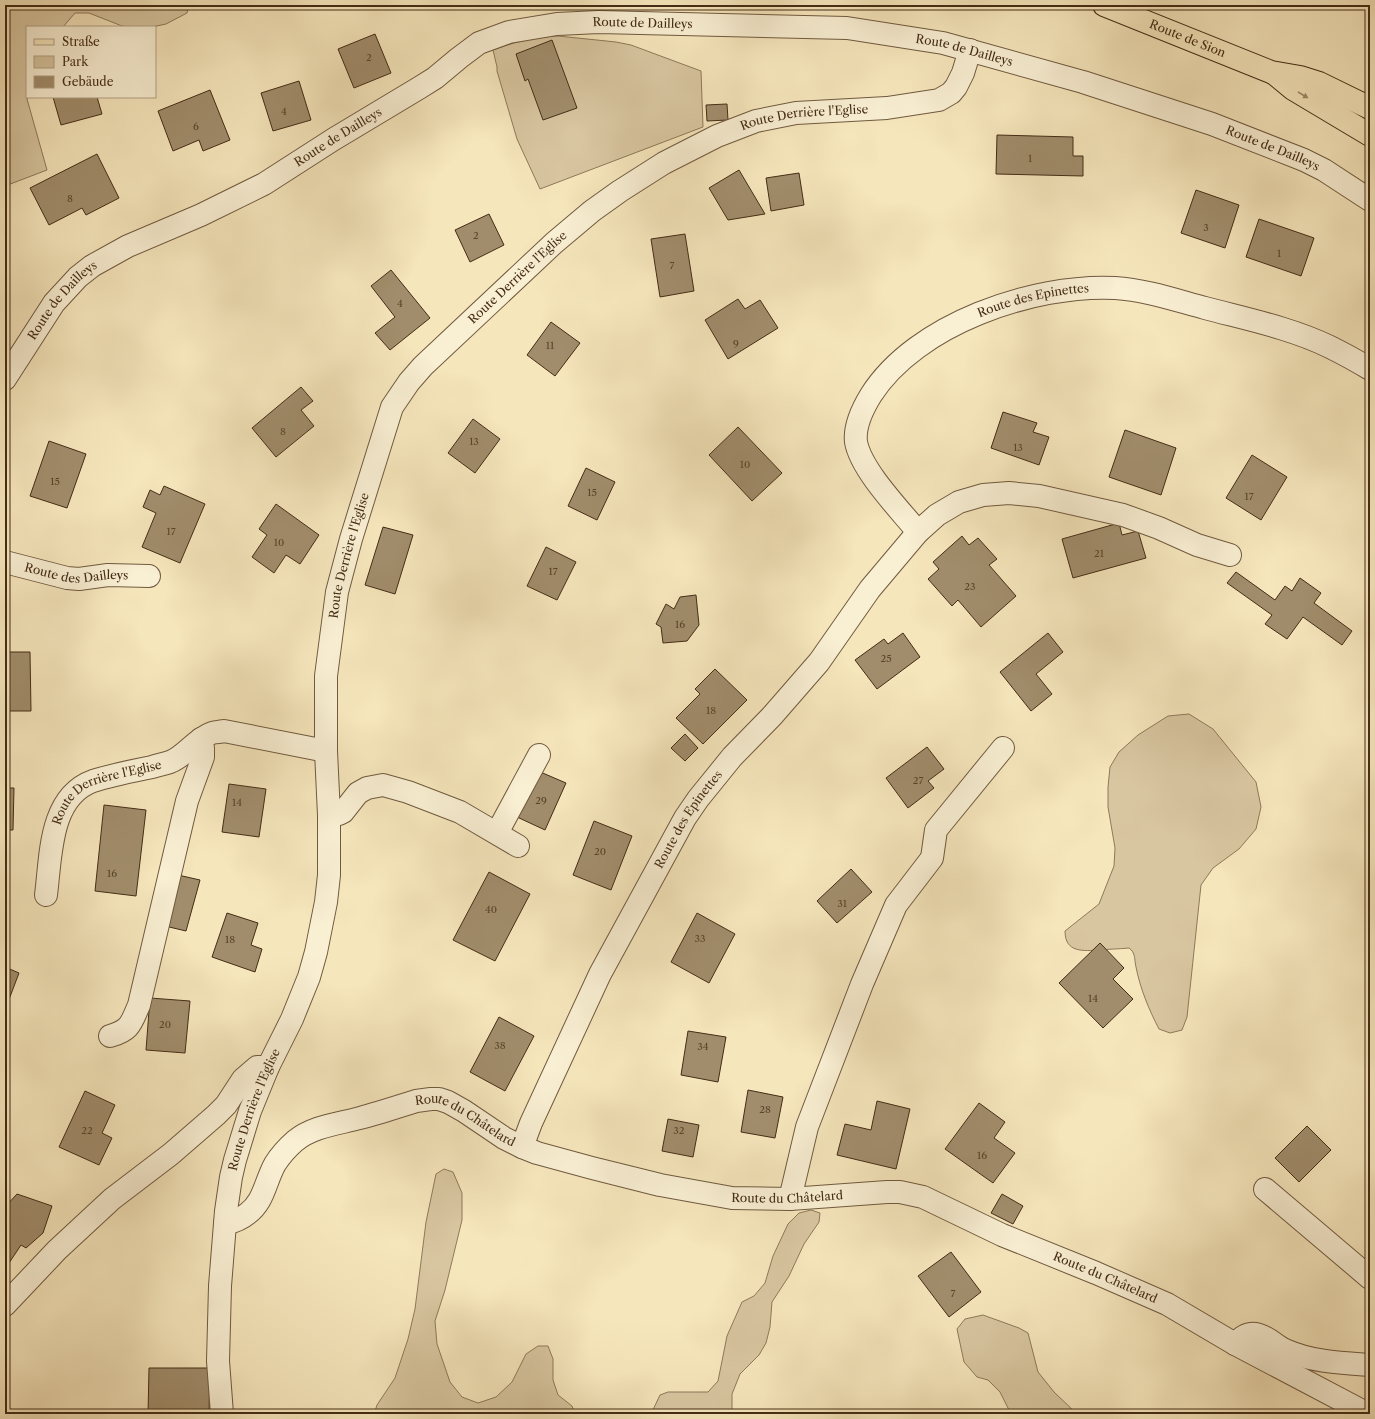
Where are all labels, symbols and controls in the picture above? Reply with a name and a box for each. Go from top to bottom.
street label: Route de Dailleys [592,14,693,31]
street label: Route de Sion [1148,16,1228,60]
legend [26,26,156,98]
street label: Route de Dailleys [915,31,1015,69]
text: Straße [62,34,100,49]
house number: 2 [366,51,372,64]
text: Park [62,54,89,69]
text: Gebäude [62,74,114,89]
one-way arrow [1297,91,1309,98]
street label: Route Derrière l'Eglise [738,101,869,133]
street label: Route de Dailleys [291,104,384,170]
house number: 4 [281,105,287,118]
house number: 6 [193,120,199,133]
street label: Route de Dailleys [1224,122,1322,174]
house number: 1 [1028,152,1033,165]
house number: 8 [67,192,73,205]
house number: 3 [1203,221,1209,234]
street label: Route Derrière l'Eglise [465,227,570,327]
house number: 2 [473,229,479,242]
house number: 1 [1277,247,1282,260]
street label: Route de Dailleys [24,257,99,342]
house number: 7 [670,259,675,272]
street label: Route des Epinettes [975,280,1089,320]
house number: 4 [397,297,403,310]
house number: 9 [733,337,739,350]
house number: 11 [546,339,555,352]
house number: 8 [280,425,286,438]
house number: 13 [469,435,479,448]
house number: 13 [1013,441,1023,454]
house number: 10 [740,458,750,471]
house number: 15 [50,475,60,488]
house number: 15 [587,486,597,499]
house number: 17 [1244,490,1254,503]
street label: Route Derrière l'Eglise [326,491,372,619]
house number: 17 [166,525,176,538]
house number: 10 [274,536,284,549]
house number: 21 [1094,547,1105,560]
street label: Route des Dailleys [23,559,128,586]
house number: 17 [548,565,558,578]
house number: 23 [964,580,976,593]
house number: 16 [675,618,685,631]
house number: 25 [880,652,892,665]
house number: 18 [706,704,716,717]
street label: Route Derrière l'Eglise [49,757,163,827]
street label: Route des Epinettes [651,767,725,871]
house number: 27 [913,774,923,787]
house number: 29 [535,794,547,807]
house number: 14 [232,796,242,809]
house number: 20 [594,845,606,858]
house number: 16 [107,867,117,880]
house number: 31 [837,897,848,910]
house number: 40 [485,903,497,916]
house number: 33 [694,932,706,945]
house number: 18 [225,933,235,946]
house number: 14 [1088,992,1098,1005]
house number: 20 [159,1018,171,1031]
house number: 38 [494,1039,506,1052]
house number: 34 [697,1040,709,1053]
street label: Route Derrière l'Eglise [225,1046,283,1172]
street label: Route du Châtelard [414,1091,519,1150]
house number: 28 [759,1103,771,1116]
house number: 22 [81,1124,93,1137]
house number: 32 [673,1124,685,1137]
house number: 16 [977,1149,987,1162]
street label: Route du Châtelard [731,1187,844,1206]
street label: Route du Châtelard [1051,1248,1161,1306]
house number: 7 [951,1287,956,1300]

